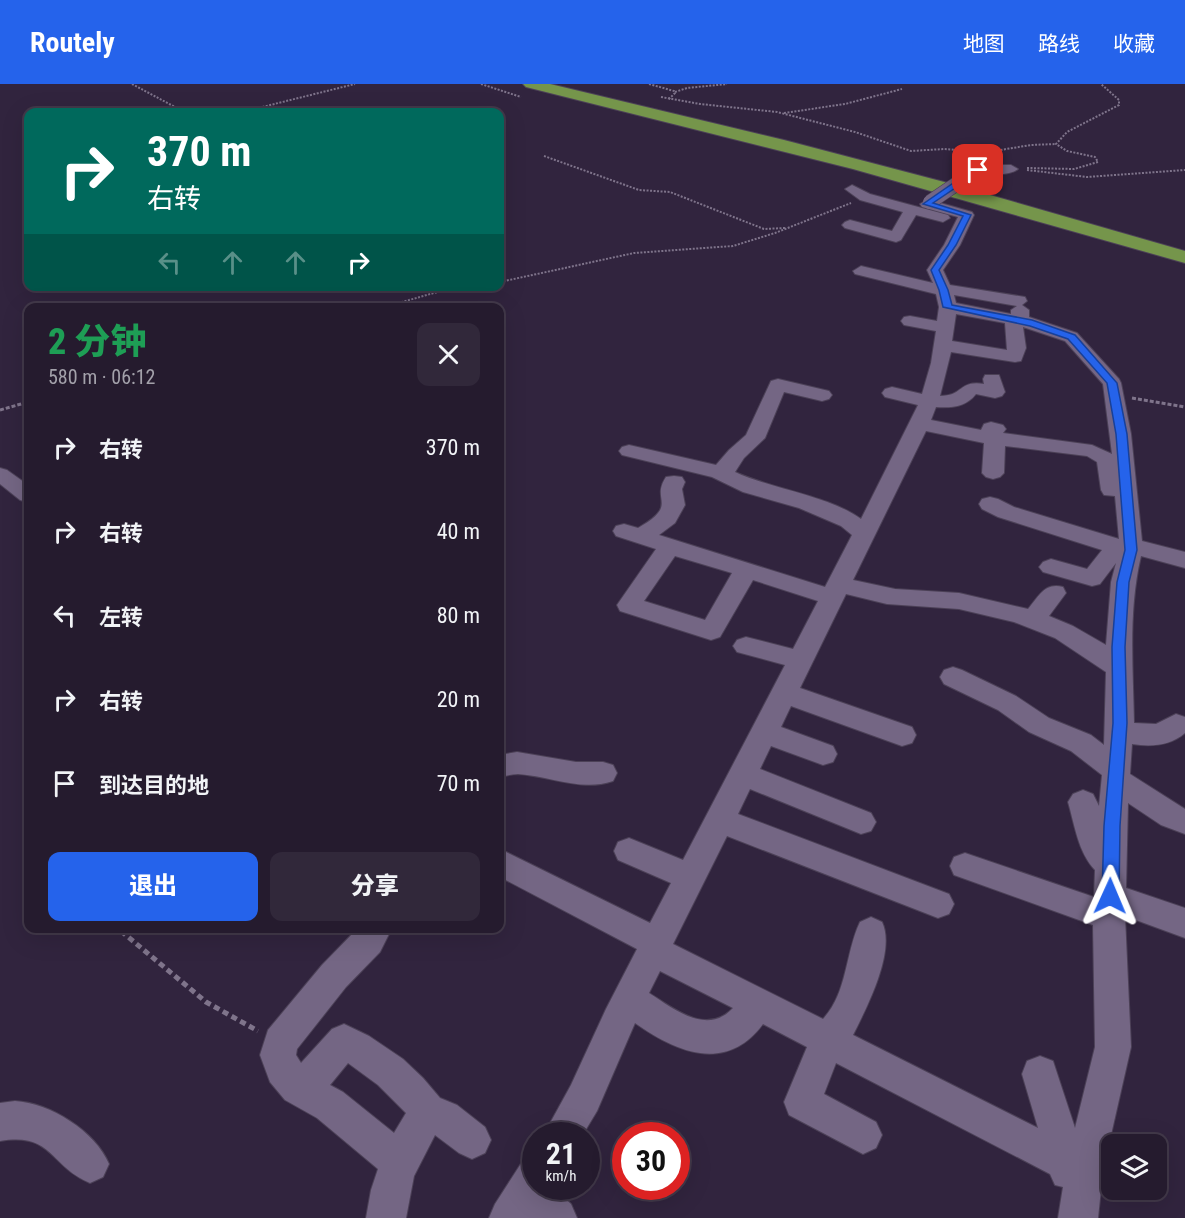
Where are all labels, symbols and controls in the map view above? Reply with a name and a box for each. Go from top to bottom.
text: Routely [30,26,115,59]
text: 地图 [963,32,1005,56]
text: 路线 [1038,32,1080,56]
text: 收藏 [1113,32,1155,56]
text: 370 m [147,127,252,176]
icon: right [48,132,126,210]
pin [952,144,1003,195]
icon: arrive [961,153,994,186]
text: 右转 [147,183,201,215]
icon: left [153,246,186,279]
icon: ahead [216,246,249,279]
icon: ahead [279,246,312,279]
icon: right [342,246,375,279]
text: 2 分钟 [48,321,147,363]
button: close [417,323,480,386]
text: 580 m · 06:12 [48,365,155,389]
icon: right [48,431,81,464]
text: 370 m [426,435,480,460]
text: 右转 [99,437,143,462]
icon: right [48,515,81,548]
text: 40 m [437,519,480,544]
text: 右转 [99,521,143,546]
icon: left [48,599,81,632]
text: 80 m [437,603,480,628]
text: 左转 [99,605,143,630]
icon: right [48,683,81,716]
text: 20 m [437,687,480,712]
text: 右转 [99,689,143,714]
icon: arrive [48,767,81,800]
text: 70 m [437,771,480,796]
text: 到达目的地 [99,773,209,798]
button: 退出 [48,852,258,921]
button: 分享 [270,852,480,921]
position arrow [1078,864,1142,928]
speed limit sign: 30 [612,1122,690,1200]
map controls [1101,1134,1167,1200]
button: layers [1101,1134,1167,1200]
text: 21 [546,1136,576,1171]
text: km/h [546,1167,576,1185]

